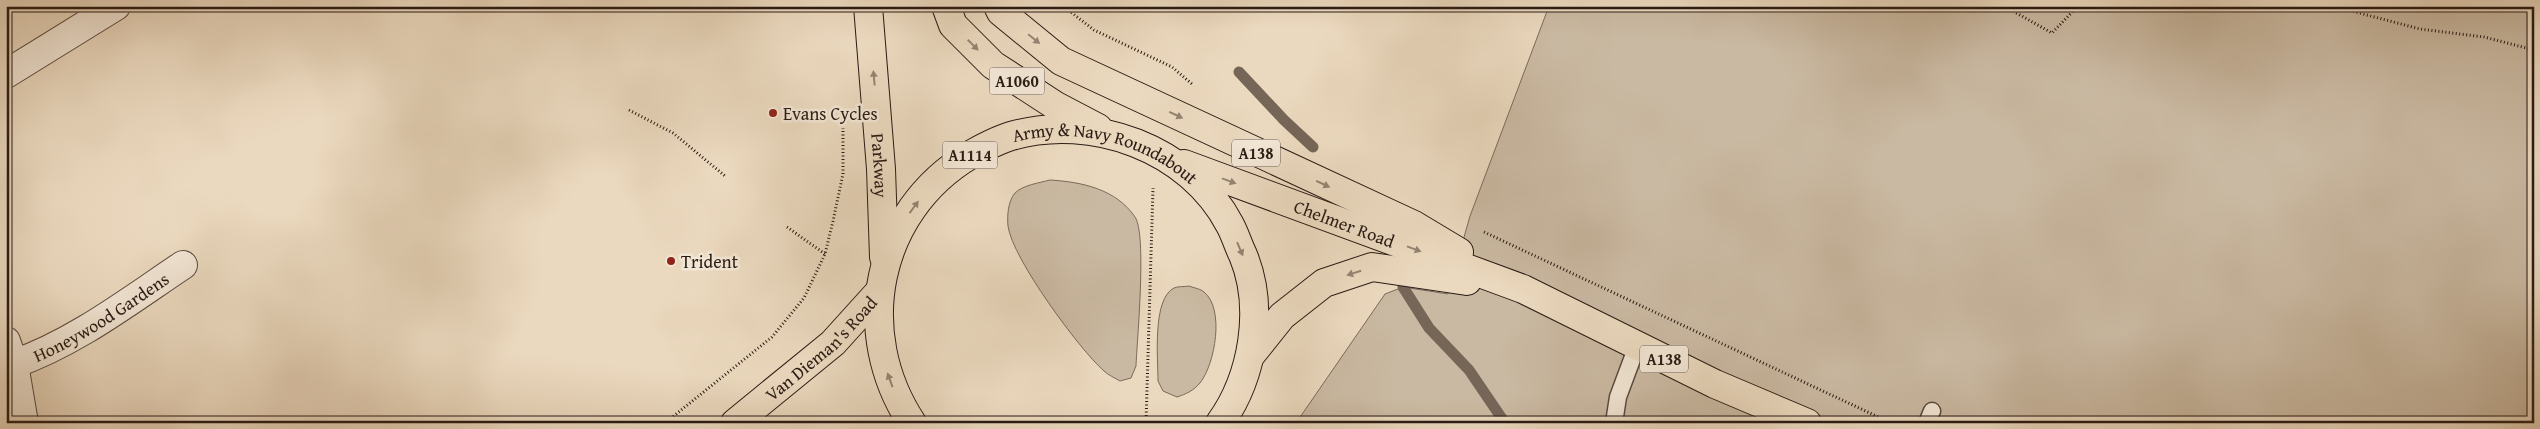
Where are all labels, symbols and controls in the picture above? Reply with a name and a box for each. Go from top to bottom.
one-way arrow [1027,33,1040,44]
one-way arrow [967,39,979,51]
road number: A1060 [990,68,1044,94]
one-way arrow [870,69,878,85]
place label: Evans Cycles [783,100,878,127]
marker: Evans Cycles [767,107,779,119]
one-way arrow [1169,112,1183,120]
street label: Army & Navy Roundabout [1009,115,1205,190]
street label: Parkway [865,132,895,198]
road number: A138 [1232,140,1280,167]
road number: A1114 [942,142,998,168]
one-way arrow [1222,177,1237,185]
one-way arrow [1316,179,1331,188]
street label: Chelmer Road [1290,192,1399,254]
one-way arrow [909,200,919,214]
one-way arrow [1237,241,1244,256]
one-way arrow [1407,245,1422,253]
place label: Trident [681,248,739,275]
marker: Trident [665,255,677,267]
street label: Honeywood Gardens [29,265,174,368]
one-way arrow [1347,270,1362,277]
street label: Van Dieman's Road [759,289,883,407]
road number: A138 [1640,346,1688,372]
one-way arrow [886,372,893,387]

